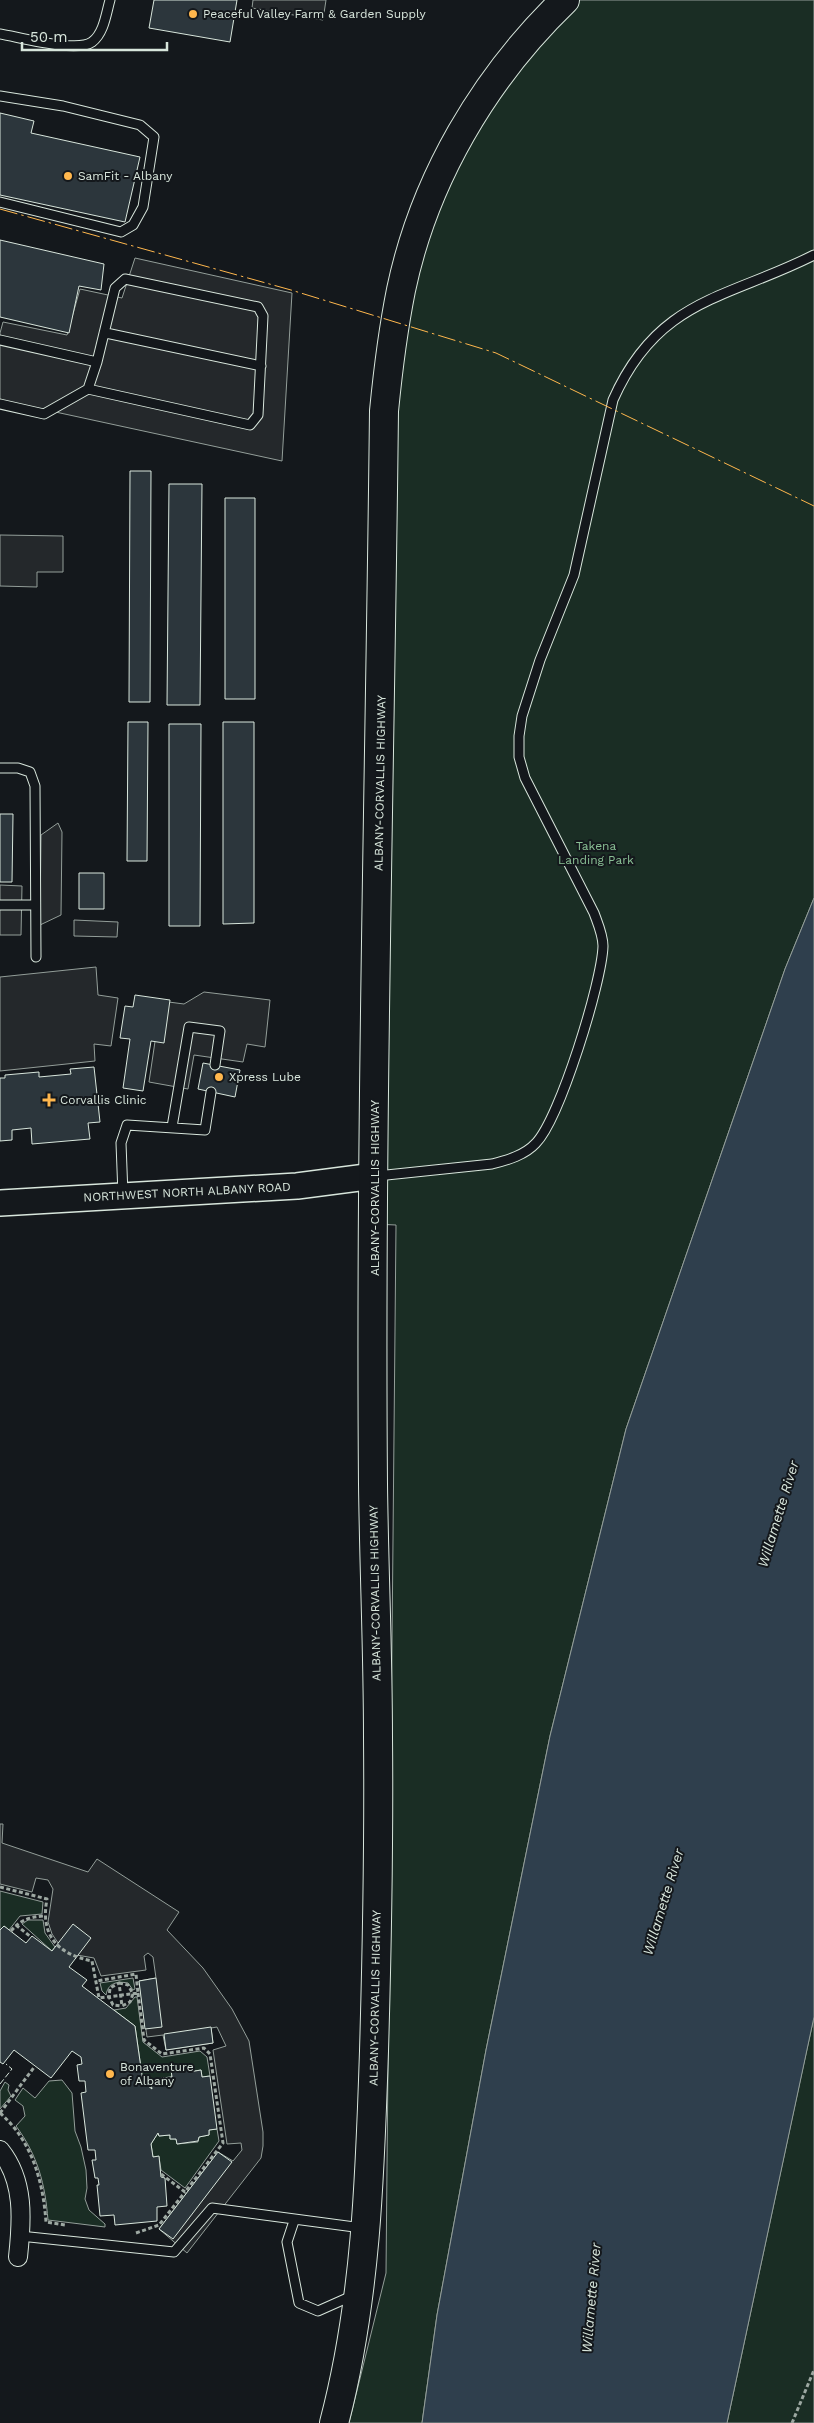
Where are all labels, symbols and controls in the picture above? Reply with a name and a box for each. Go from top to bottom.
place label: Peaceful Valley Farm & Garden Supply [203,7,426,21]
marker: Peaceful Valley Farm & Garden Supply [187,8,199,20]
scale bar [22,20,168,52]
text: 50 m [30,28,67,46]
place label: SamFit - Albany [78,169,173,183]
marker: SamFit - Albany [62,170,74,182]
street label: ALBANY-CORVALLIS HIGHWAY [371,695,389,871]
park label: Takena Landing Park [558,839,634,867]
place label: Xpress Lube [229,1070,301,1084]
marker: Xpress Lube [213,1071,225,1083]
marker: Corvallis Clinic [42,1093,56,1107]
place label: Corvallis Clinic [60,1093,147,1107]
street label: ALBANY-CORVALLIS HIGHWAY [368,1100,382,1276]
street label: NORTHWEST NORTH ALBANY ROAD [83,1180,291,1204]
water label: Willamette River [754,1458,802,1569]
street label: ALBANY-CORVALLIS HIGHWAY [366,1505,384,1681]
water label: Willamette River [639,1846,687,1957]
street label: ALBANY-CORVALLIS HIGHWAY [366,1910,384,2086]
place label: Bonaventure of Albany [120,2060,194,2088]
marker: Bonaventure of Albany [104,2068,116,2080]
water label: Willamette River [578,2242,604,2354]

